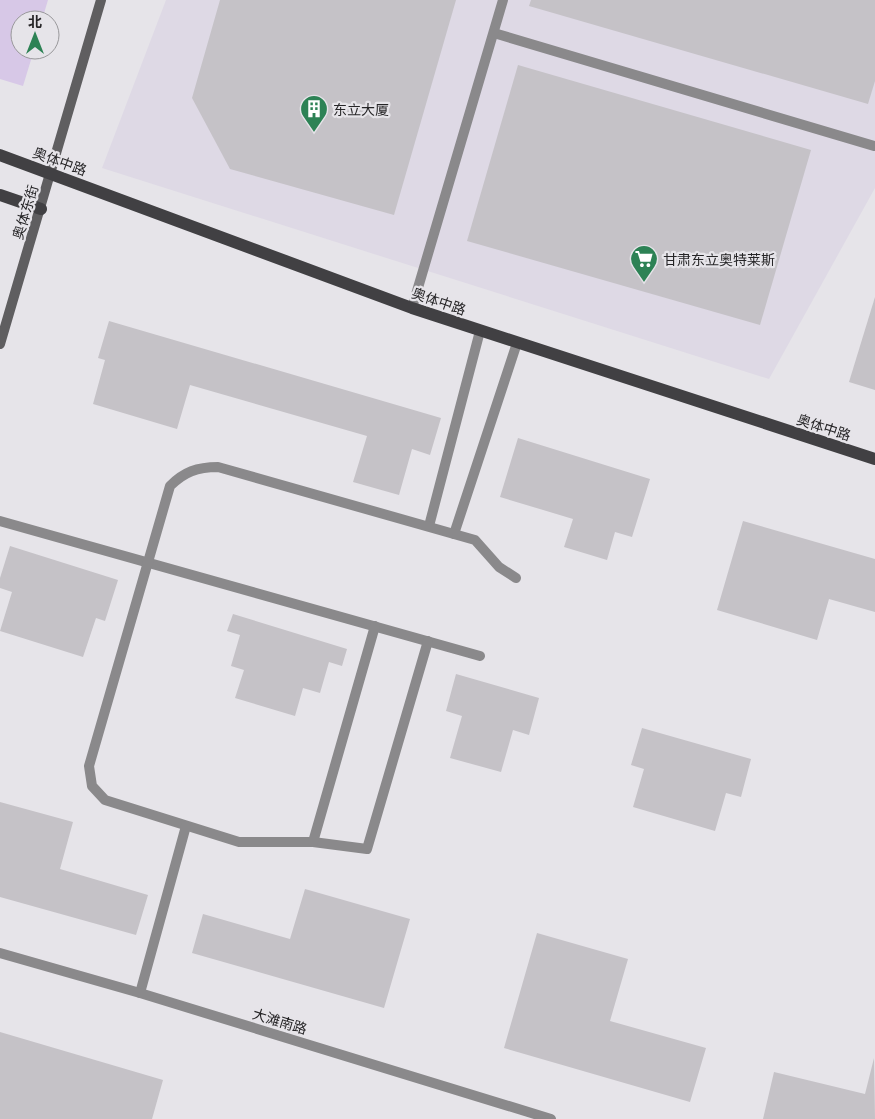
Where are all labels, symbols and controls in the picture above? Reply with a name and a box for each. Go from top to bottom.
north arrow [10,10,60,60]
text: 北 [28,11,42,32]
building icon: 东立大厦 [299,94,329,133]
place label: 东立大厦 [333,99,389,120]
street label: 奥体中路 [30,142,90,180]
street label: 奥体东街 [7,182,43,242]
supermarket icon: 甘肃东立奥特莱斯 [629,244,659,283]
place label: 甘肃东立奥特莱斯 [663,249,775,270]
street label: 奥体中路 [409,282,469,320]
street label: 奥体中路 [794,408,854,446]
street label: 大滩南路 [250,1003,310,1039]

